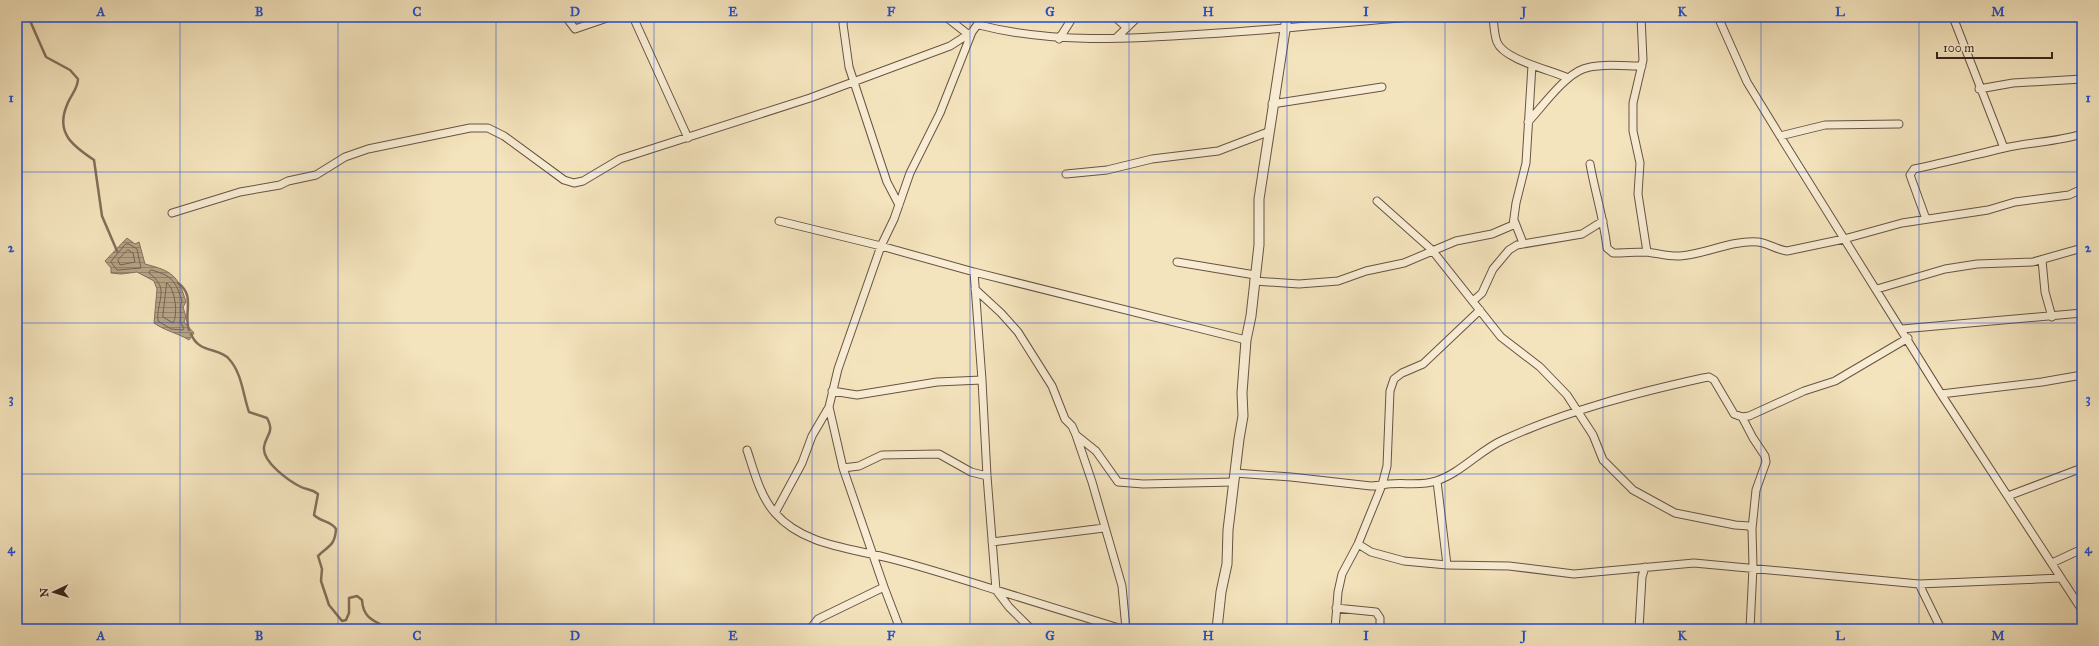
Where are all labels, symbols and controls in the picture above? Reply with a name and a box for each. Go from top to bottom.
text: A [96,4,106,20]
text: B [255,4,264,20]
text: C [413,4,422,20]
text: D [570,4,580,20]
text: E [728,4,738,20]
text: F [887,4,896,20]
text: G [1045,4,1055,20]
text: H [1202,4,1214,20]
text: I [1363,4,1369,20]
text: J [1519,4,1527,20]
text: K [1677,4,1687,20]
text: L [1835,4,1845,20]
text: M [1991,4,2005,20]
scale bar [1937,34,2052,60]
text: 100 m [1943,41,1974,55]
text: 1 [8,90,14,106]
text: 1 [2085,90,2091,106]
text: 2 [8,240,15,256]
text: 2 [2085,240,2092,256]
text: 3 [8,391,14,407]
text: 3 [2085,391,2091,407]
text: 4 [7,541,15,557]
text: 4 [2084,541,2092,557]
north arrow [34,572,74,612]
text: N [38,587,51,598]
text: A [96,628,106,644]
text: B [255,628,264,644]
text: C [413,628,422,644]
text: D [570,628,580,644]
text: E [728,628,738,644]
text: F [887,628,896,644]
text: G [1045,628,1055,644]
text: H [1202,628,1214,644]
text: I [1363,628,1369,644]
text: J [1519,628,1527,644]
text: K [1677,628,1687,644]
text: L [1835,628,1845,644]
text: M [1991,628,2005,644]

